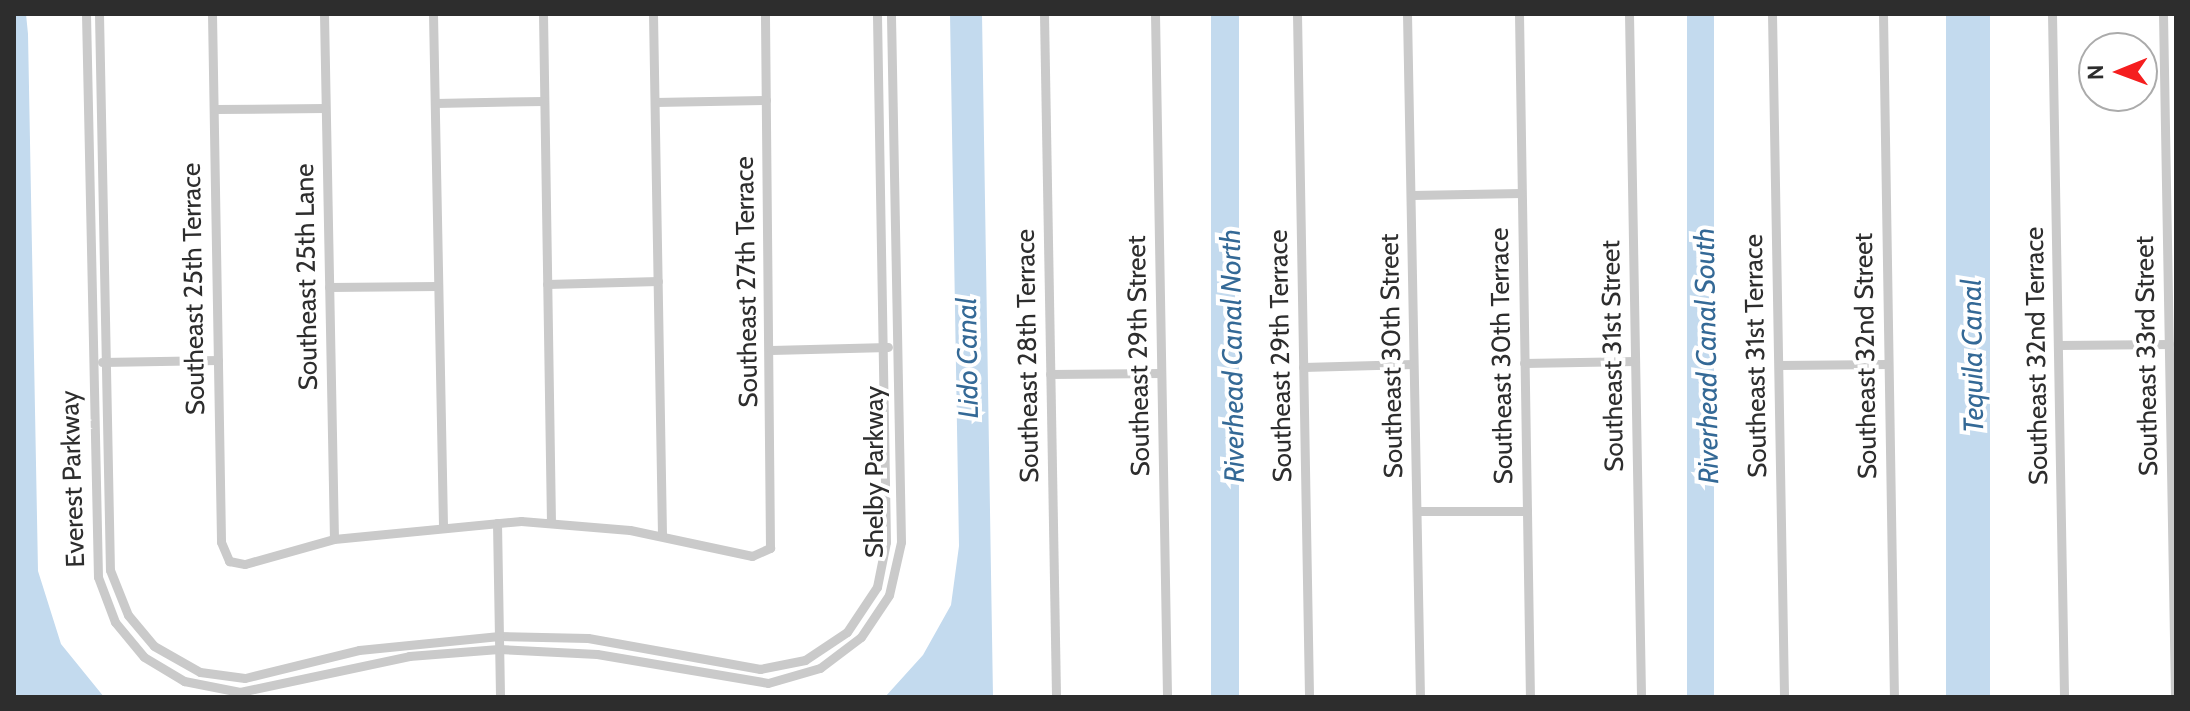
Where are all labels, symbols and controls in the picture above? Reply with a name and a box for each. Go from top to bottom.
north arrow [2078,32,2158,112]
text: N [2082,64,2109,80]
street label: Southeast 27th Terrace [729,156,765,408]
street label: Southeast 25th Terrace [176,163,212,415]
street label: Southeast 25th Lane [289,163,325,391]
street label: Southeast 30th Terrace [1484,227,1520,485]
street label: Southeast 32nd Terrace [2019,227,2055,485]
water label: Riverhead Canal South [1687,228,1725,484]
street label: Southeast 28th Terrace [1010,229,1046,483]
water label: Riverhead Canal North [1213,229,1251,483]
street label: Southeast 29th Terrace [1263,229,1299,483]
street label: Southeast 30th Street [1374,233,1410,479]
street label: Southeast 32nd Street [1848,233,1884,479]
street label: Southeast 31st Terrace [1738,234,1774,478]
street label: Southeast 29th Street [1121,235,1157,477]
street label: Southeast 33rd Street [2129,236,2165,476]
street label: Southeast 31st Street [1595,240,1631,472]
water label: Tequila Canal [1954,279,1990,433]
water label: Lido Canal [949,297,985,419]
street label: Shelby Parkway [859,386,891,558]
street label: Everest Parkway [54,390,92,568]

